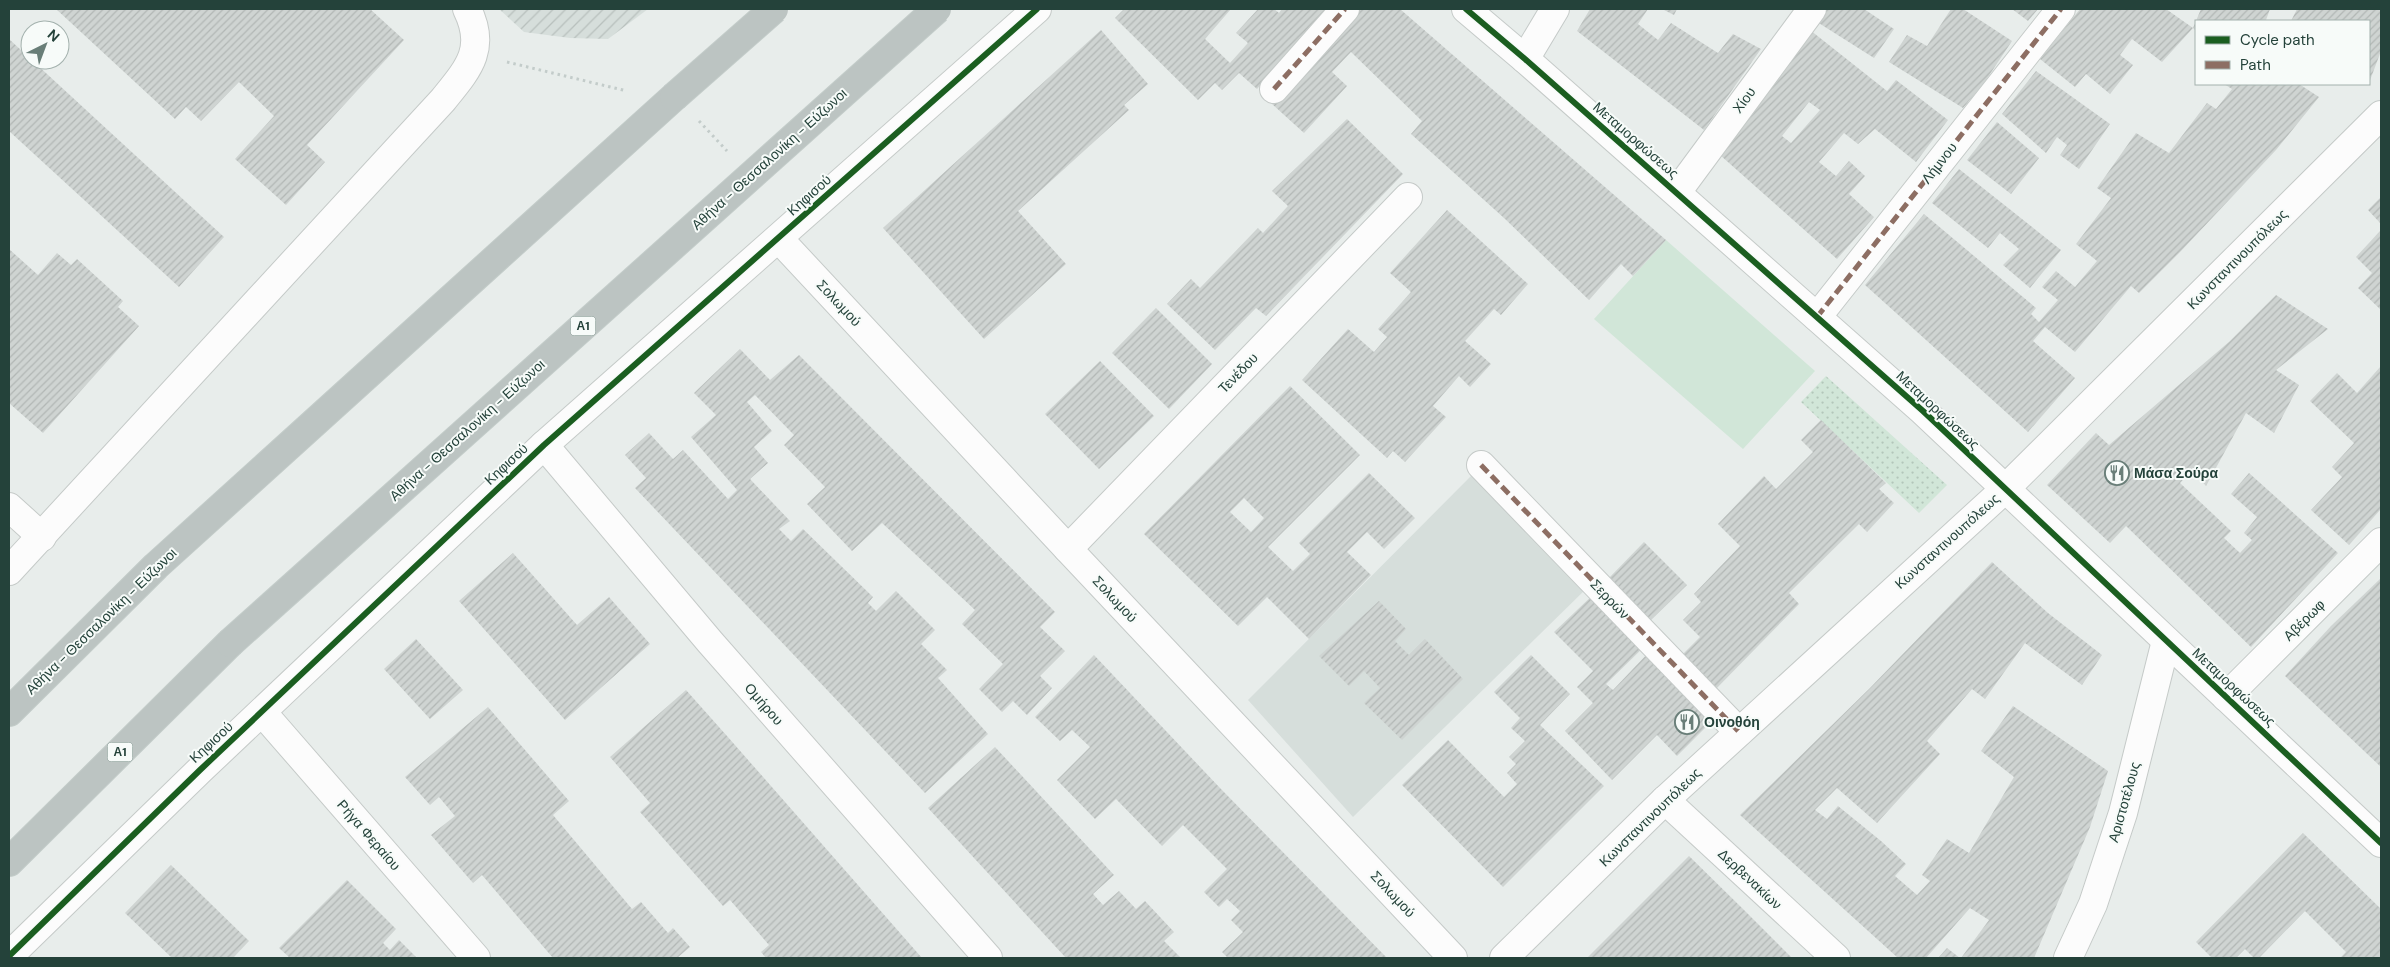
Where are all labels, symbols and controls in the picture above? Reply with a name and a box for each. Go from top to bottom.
north arrow [20,20,70,70]
legend [2195,20,2370,85]
text: N [44,25,64,45]
text: Cycle path [2240,30,2315,50]
text: Path [2240,55,2271,75]
street label: Χίου [1729,83,1759,117]
street label: Αθήνα - Θεσσαλονίκη - Εύζωνοι [688,84,850,234]
street label: Μεταμορφώσεως [1589,98,1683,182]
street label: Λήμνου [1917,139,1961,187]
street label: Κηφισού [783,170,835,220]
street label: Κωνσταντινουπόλεως [2183,205,2291,313]
street label: Σολωμού [813,276,865,330]
road number: Α1 [570,316,596,336]
street label: Τενέδου [1214,349,1262,397]
street label: Αθήνα - Θεσσαλονίκη - Εύζωνοι [386,355,548,505]
street label: Μεταμορφώσεως [1892,367,1984,453]
street label: Κηφισού [480,439,532,489]
restaurant icon: Μάσα Σούρα [2104,460,2130,486]
place label: Μάσα Σούρα [2134,464,2219,482]
street label: Κωνσταντινουπόλεως [1891,489,2003,593]
street label: Αθήνα - Θεσσαλονίκη - Εύζωνοι [22,544,180,698]
street label: Σολωμού [1089,572,1141,626]
street label: Σερρών [1587,575,1633,623]
street label: Αβέρωφ [2279,595,2329,645]
street label: Μεταμορφώσεως [2188,644,2280,730]
street label: Ομήρου [741,679,787,729]
restaurant icon: Οινοθόη [1674,709,1700,735]
place label: Οινοθόη [1704,713,1760,731]
street label: Κηφισού [185,717,237,767]
road number: Α1 [108,742,132,762]
street label: Αριστοτέλους [2104,760,2144,844]
street label: Κωνσταντινουπόλεως [1595,764,1705,870]
street label: Ρήγα Φεραίου [333,796,405,874]
street label: Δερβενακίων [1714,845,1786,913]
street label: Σολωμού [1367,867,1419,921]

